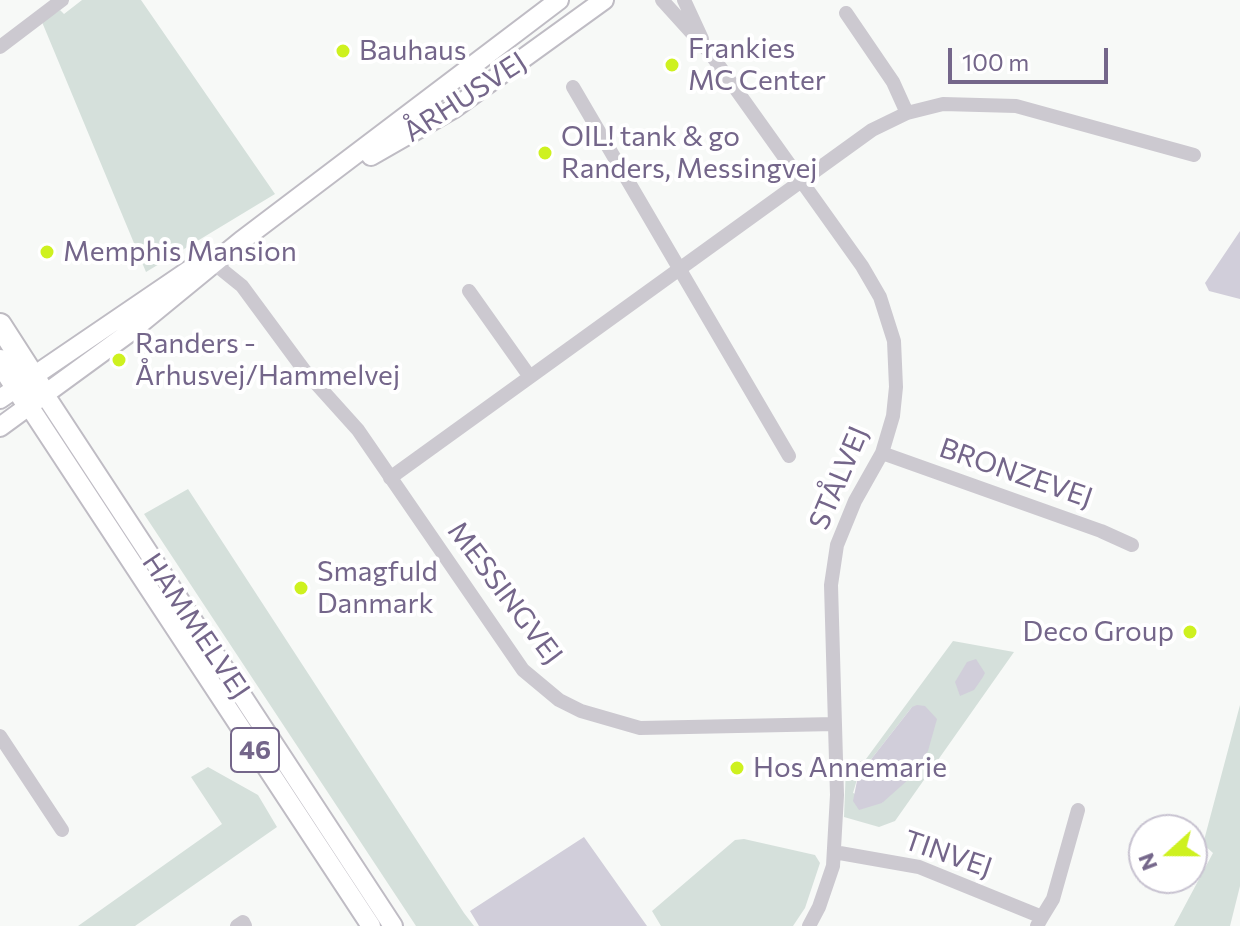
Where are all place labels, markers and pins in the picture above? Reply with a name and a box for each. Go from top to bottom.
place label: Frankies MC Center [688,32,826,98]
place label: Bauhaus [359,34,466,68]
marker: Bauhaus [334,42,352,60]
marker: Frankies MC Center [663,56,681,74]
place label: OIL! tank & go Randers, Messingvej [561,120,817,186]
marker: OIL! tank & go Randers, Messingvej [536,144,554,162]
place label: Memphis Mansion [63,235,297,269]
marker: Memphis Mansion [38,243,56,261]
place label: Randers - Århusvej/Hammelvej [135,327,400,393]
marker: Randers - Århusvej/Hammelvej [110,351,128,369]
place label: Smagfuld Danmark [317,555,438,621]
marker: Smagfuld Danmark [292,579,310,597]
place label: Deco Group [1023,615,1174,649]
marker: Deco Group [1181,623,1199,641]
place label: Hos Annemarie [753,751,947,785]
marker: Hos Annemarie [728,759,746,777]

